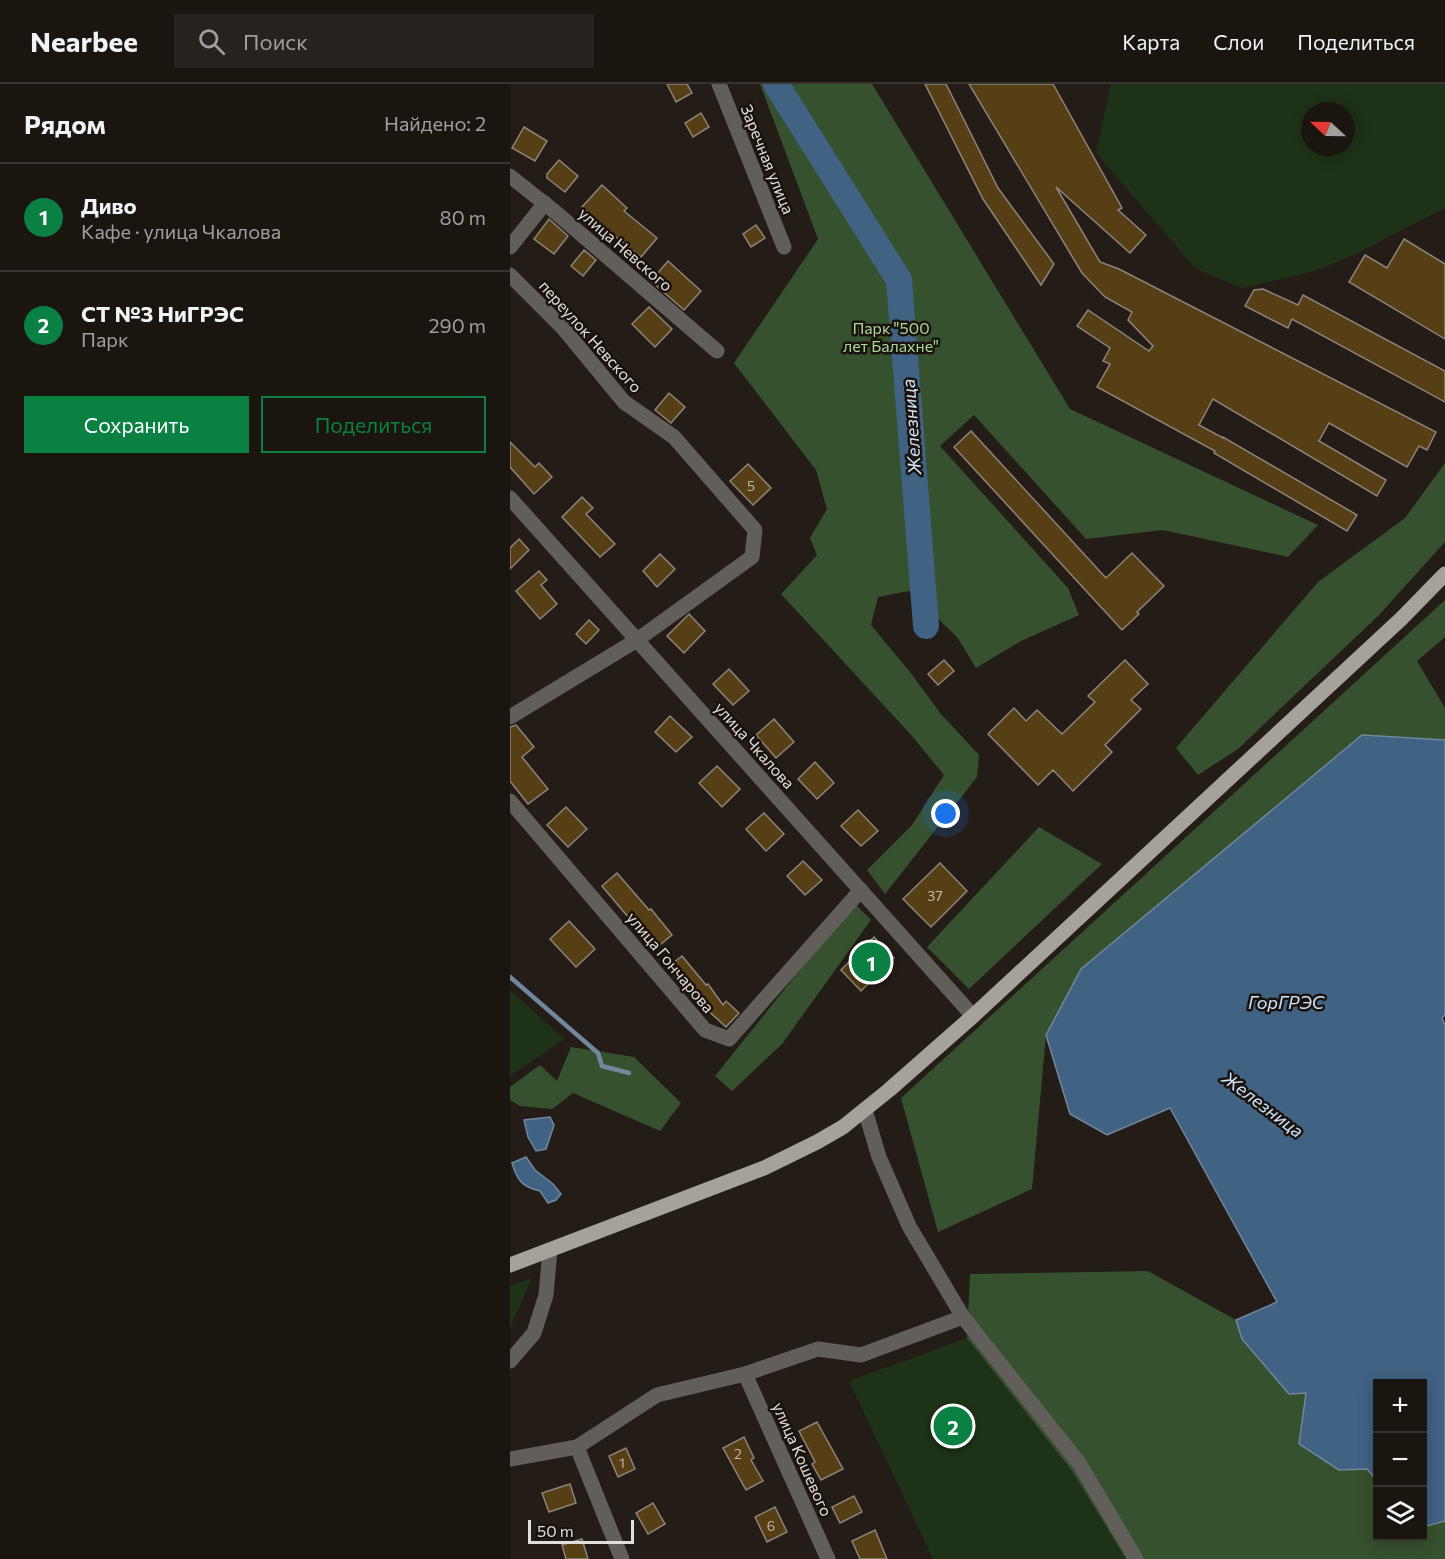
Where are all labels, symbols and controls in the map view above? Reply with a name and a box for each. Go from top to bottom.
search box [174,14,594,68]
text: Nearbee [30,24,138,58]
icon: search [195,25,228,58]
text: Поиск [243,28,308,55]
text: Карта [1122,29,1180,54]
text: Слои [1213,29,1264,54]
text: Поделиться [1297,29,1415,54]
street label: Заречная улица [737,101,799,217]
north arrow [1301,102,1355,156]
text: Рядом [24,108,106,139]
text: Найдено: 2 [384,111,486,135]
text: Диво [81,192,137,219]
street label: улица Невского [575,203,677,295]
text: 1 [39,205,48,229]
text: 80 m [440,205,486,229]
text: Кафе · улица Чкалова [81,219,281,243]
street label: переулок Невского [536,276,646,396]
text: СТ №3 НиГРЭС [81,300,244,327]
text: 2 [38,313,49,337]
text: 290 m [428,313,486,337]
park label: Парк "500 лет Балахне" [843,318,939,355]
text: Парк [81,327,129,351]
water label: Железница [897,378,925,477]
button: Сохранить [24,396,249,453]
button: Поделиться [261,396,486,453]
house number: 5 [747,477,755,494]
street label: улица Чкалова [711,698,799,792]
your location [931,799,960,828]
house number: 37 [927,887,943,904]
street label: улица Гончарова [623,908,719,1016]
pin: 1 [852,940,890,984]
water label: ГорГРЭС [1248,991,1326,1013]
water label: Железница [1217,1066,1308,1142]
map controls [1373,1379,1427,1541]
button: + [1373,1379,1427,1433]
street label: улица Кошевого [769,1399,837,1519]
pin: 2 [934,1404,972,1448]
button: − [1373,1433,1427,1487]
house number: 2 [734,1445,742,1462]
house number: 1 [619,1454,625,1471]
button: layers [1373,1487,1427,1541]
scale bar [528,1517,634,1544]
house number: 6 [767,1517,775,1534]
text: 50 m [537,1521,574,1540]

